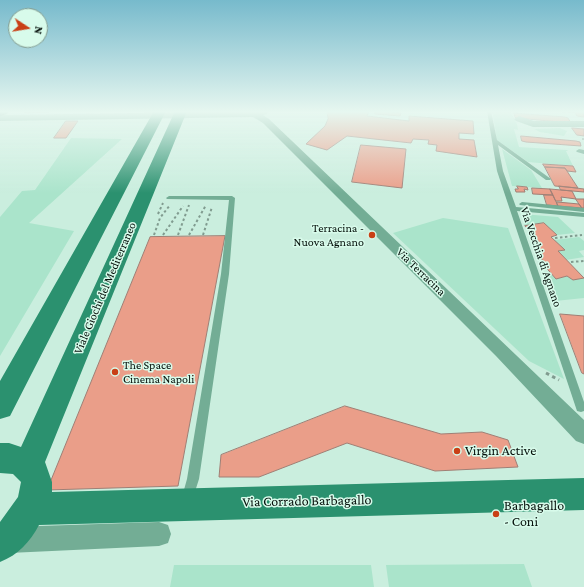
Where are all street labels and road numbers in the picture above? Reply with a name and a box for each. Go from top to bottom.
street label: Via Vecchia di Agnano [517,205,565,309]
street label: Viale Giochi del Mediterraneo [71,220,139,356]
street label: Via Terracina [393,245,449,299]
street label: Via Corrado Barbagallo [242,491,372,511]

